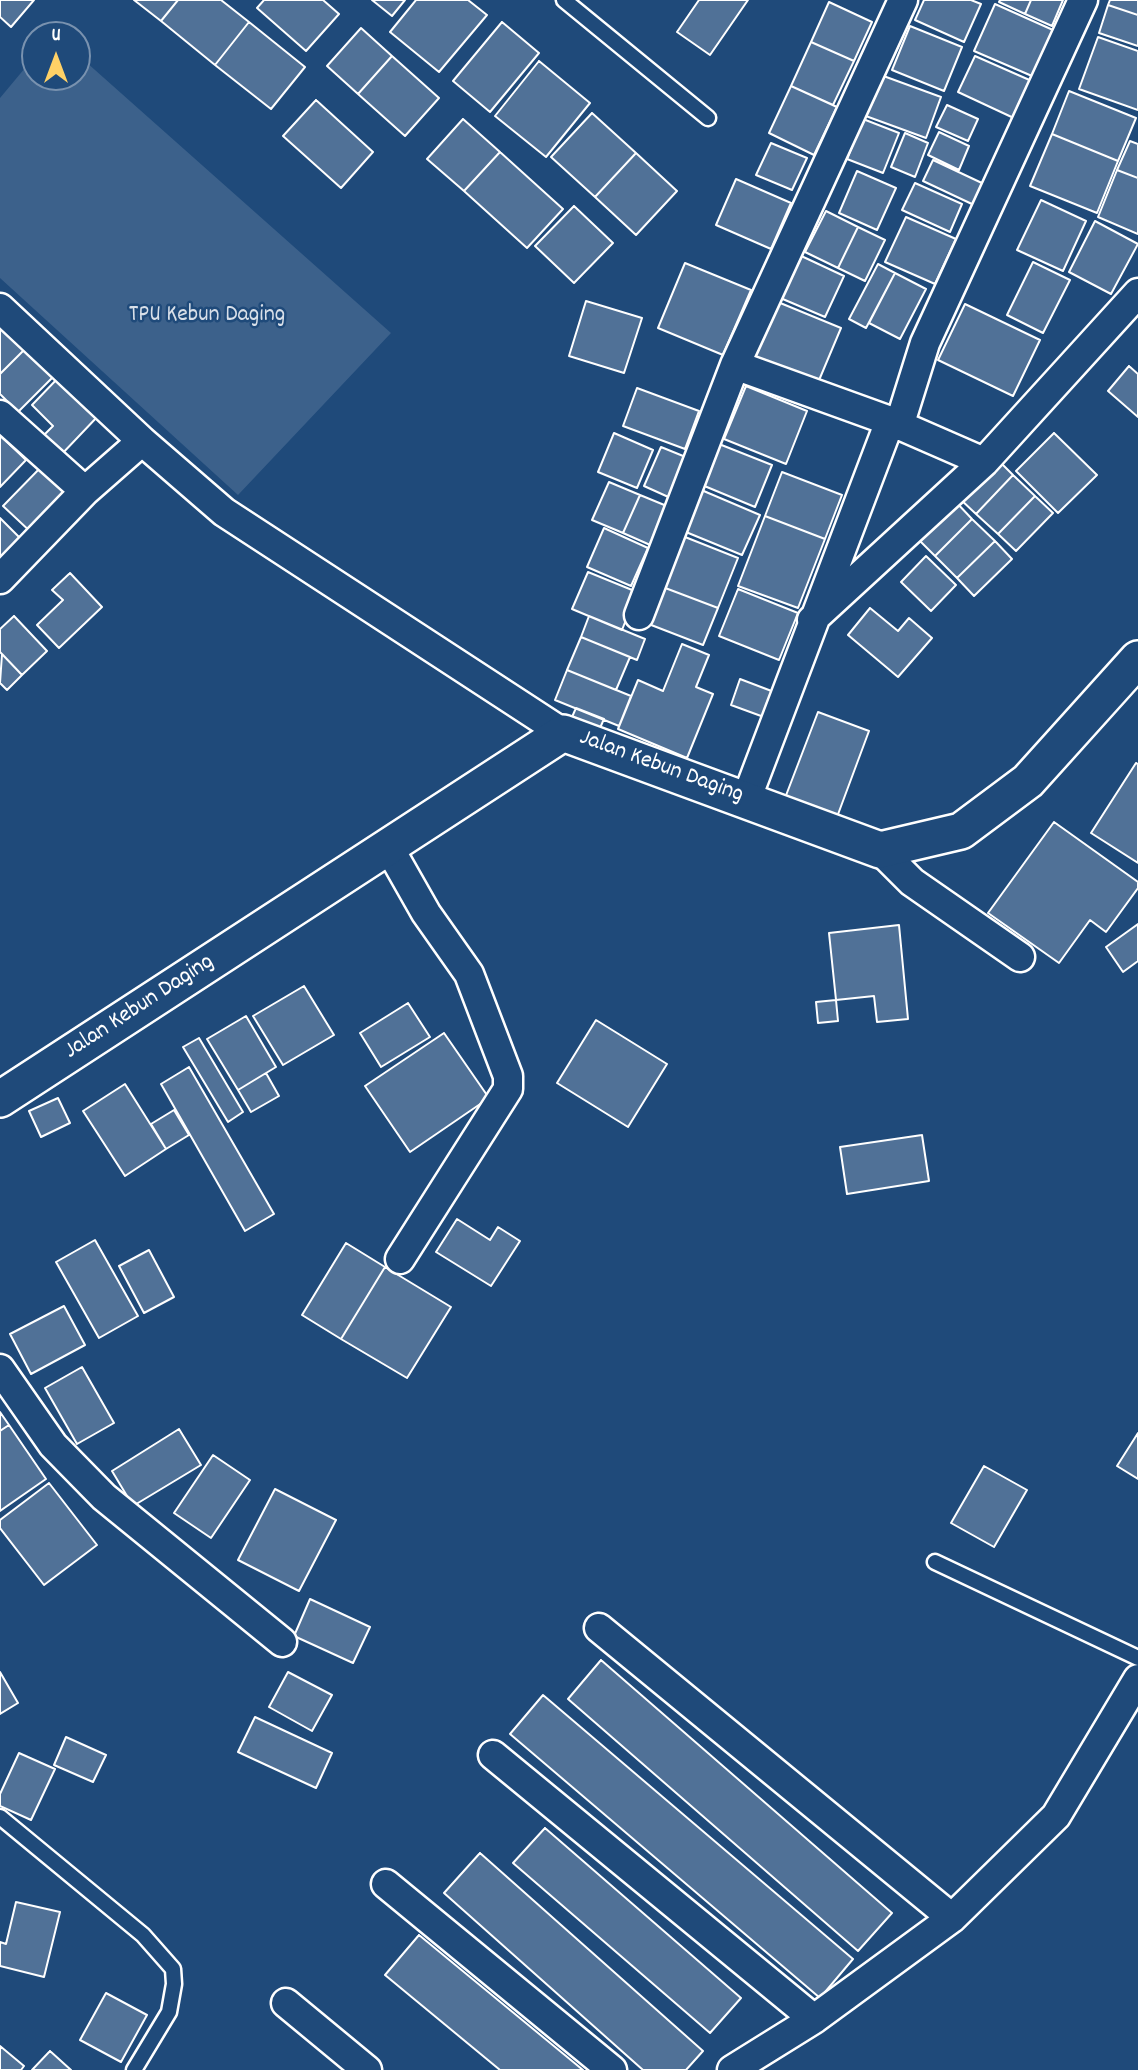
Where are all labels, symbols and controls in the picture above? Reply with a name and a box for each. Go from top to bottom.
north arrow [21,21,91,91]
text: U [51,23,61,50]
park label: TPU Kebun Daging [129,303,285,331]
street label: Jalan Kebun Daging [575,725,747,811]
street label: Jalan Kebun Daging [60,949,220,1067]

